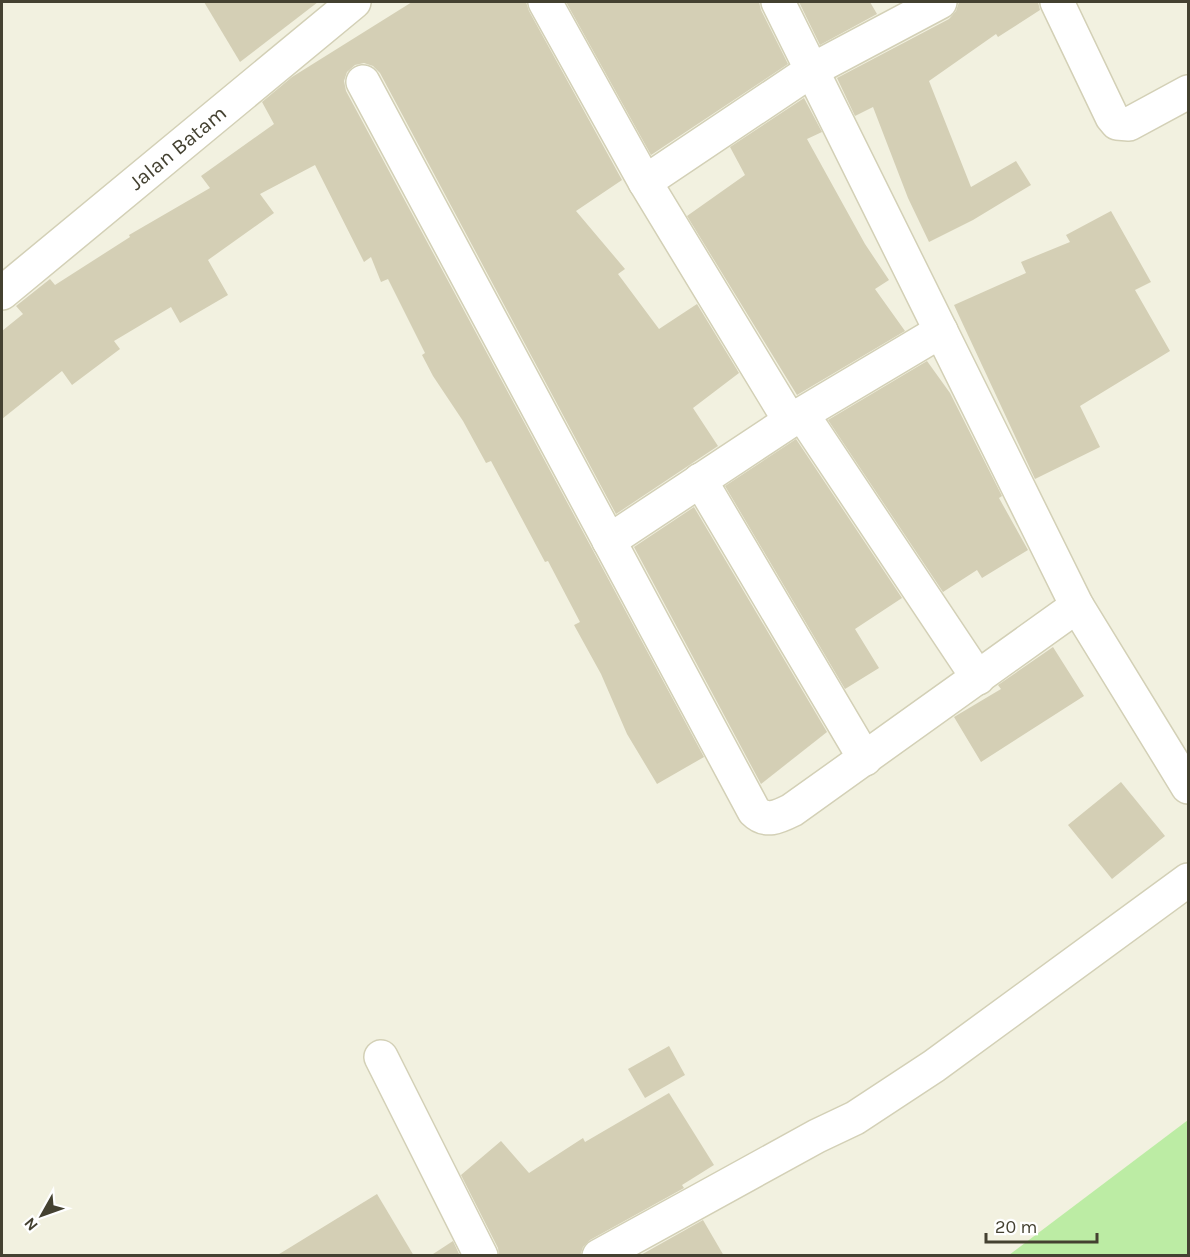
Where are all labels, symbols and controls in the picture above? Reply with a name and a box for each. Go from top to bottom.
street label: Jalan Batam [124,101,231,195]
north arrow [12,1185,72,1245]
scale bar [986,1206,1097,1244]
text: N [20,1214,42,1235]
text: 20 m [995,1216,1037,1238]

